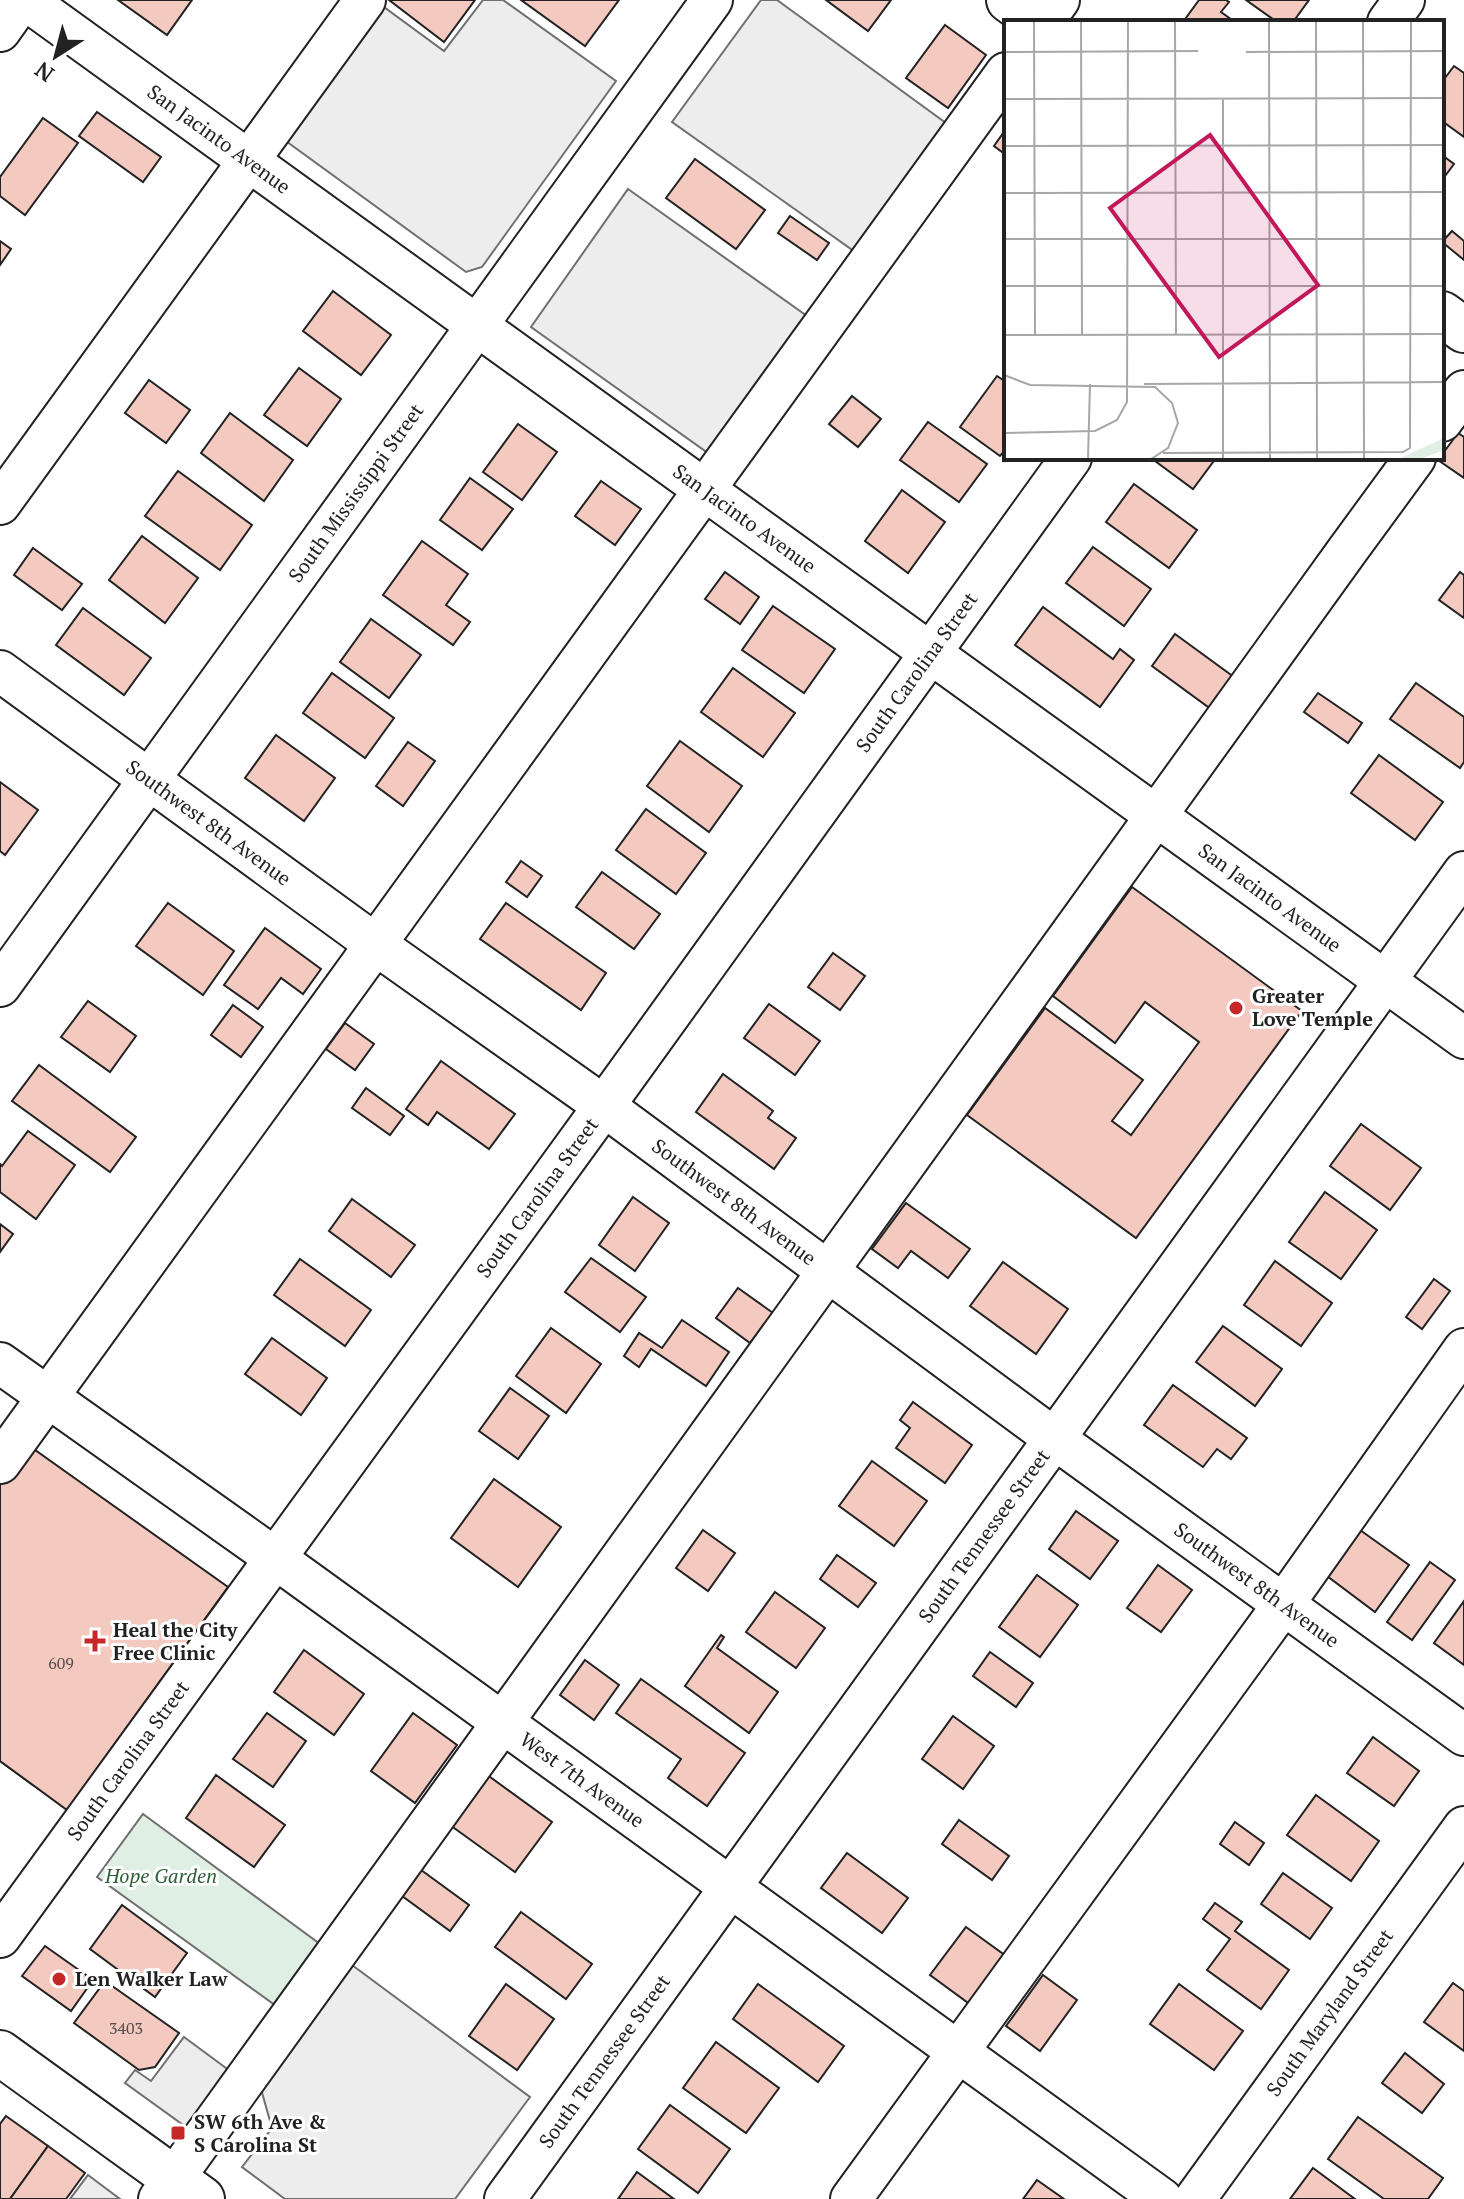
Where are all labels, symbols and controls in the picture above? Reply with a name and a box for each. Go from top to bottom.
north arrow [16,16,96,96]
inset map [1004,20,1444,460]
text: N [28,56,59,89]
street label: San Jacinto Avenue [142,78,296,200]
street label: South Mississippi Street [282,398,430,588]
street label: San Jacinto Avenue [668,457,822,579]
street label: South Carolina Street [849,586,983,757]
street label: Southwest 8th Avenue [121,753,297,892]
street label: San Jacinto Avenue [1193,837,1347,958]
place label: Greater Love Temple [1252,982,1373,1032]
marker: Greater Love Temple [1227,999,1245,1017]
street label: South Carolina Street [470,1112,605,1283]
street label: Southwest 8th Avenue [647,1132,822,1271]
street label: South Tennessee Street [912,1443,1056,1628]
street label: Southwest 8th Avenue [1169,1516,1345,1653]
place label: Heal the City Free Clinic [113,1616,238,1666]
marker: Heal the City Free Clinic [84,1630,106,1652]
house number: 609 [48,1652,74,1674]
street label: South Carolina Street [61,1675,195,1846]
street label: West 7th Avenue [515,1725,650,1834]
park label: Hope Garden [104,1862,217,1889]
street label: South Maryland Street [1260,1923,1399,2101]
place label: Len Walker Law [75,1965,228,1992]
street label: South Tennessee Street [532,1968,676,2153]
marker: Len Walker Law [50,1970,68,1988]
house number: 3403 [109,2017,143,2039]
place label: SW 6th Ave & S Carolina St [194,2108,326,2158]
marker: SW 6th Ave & S Carolina St [169,2124,187,2142]

